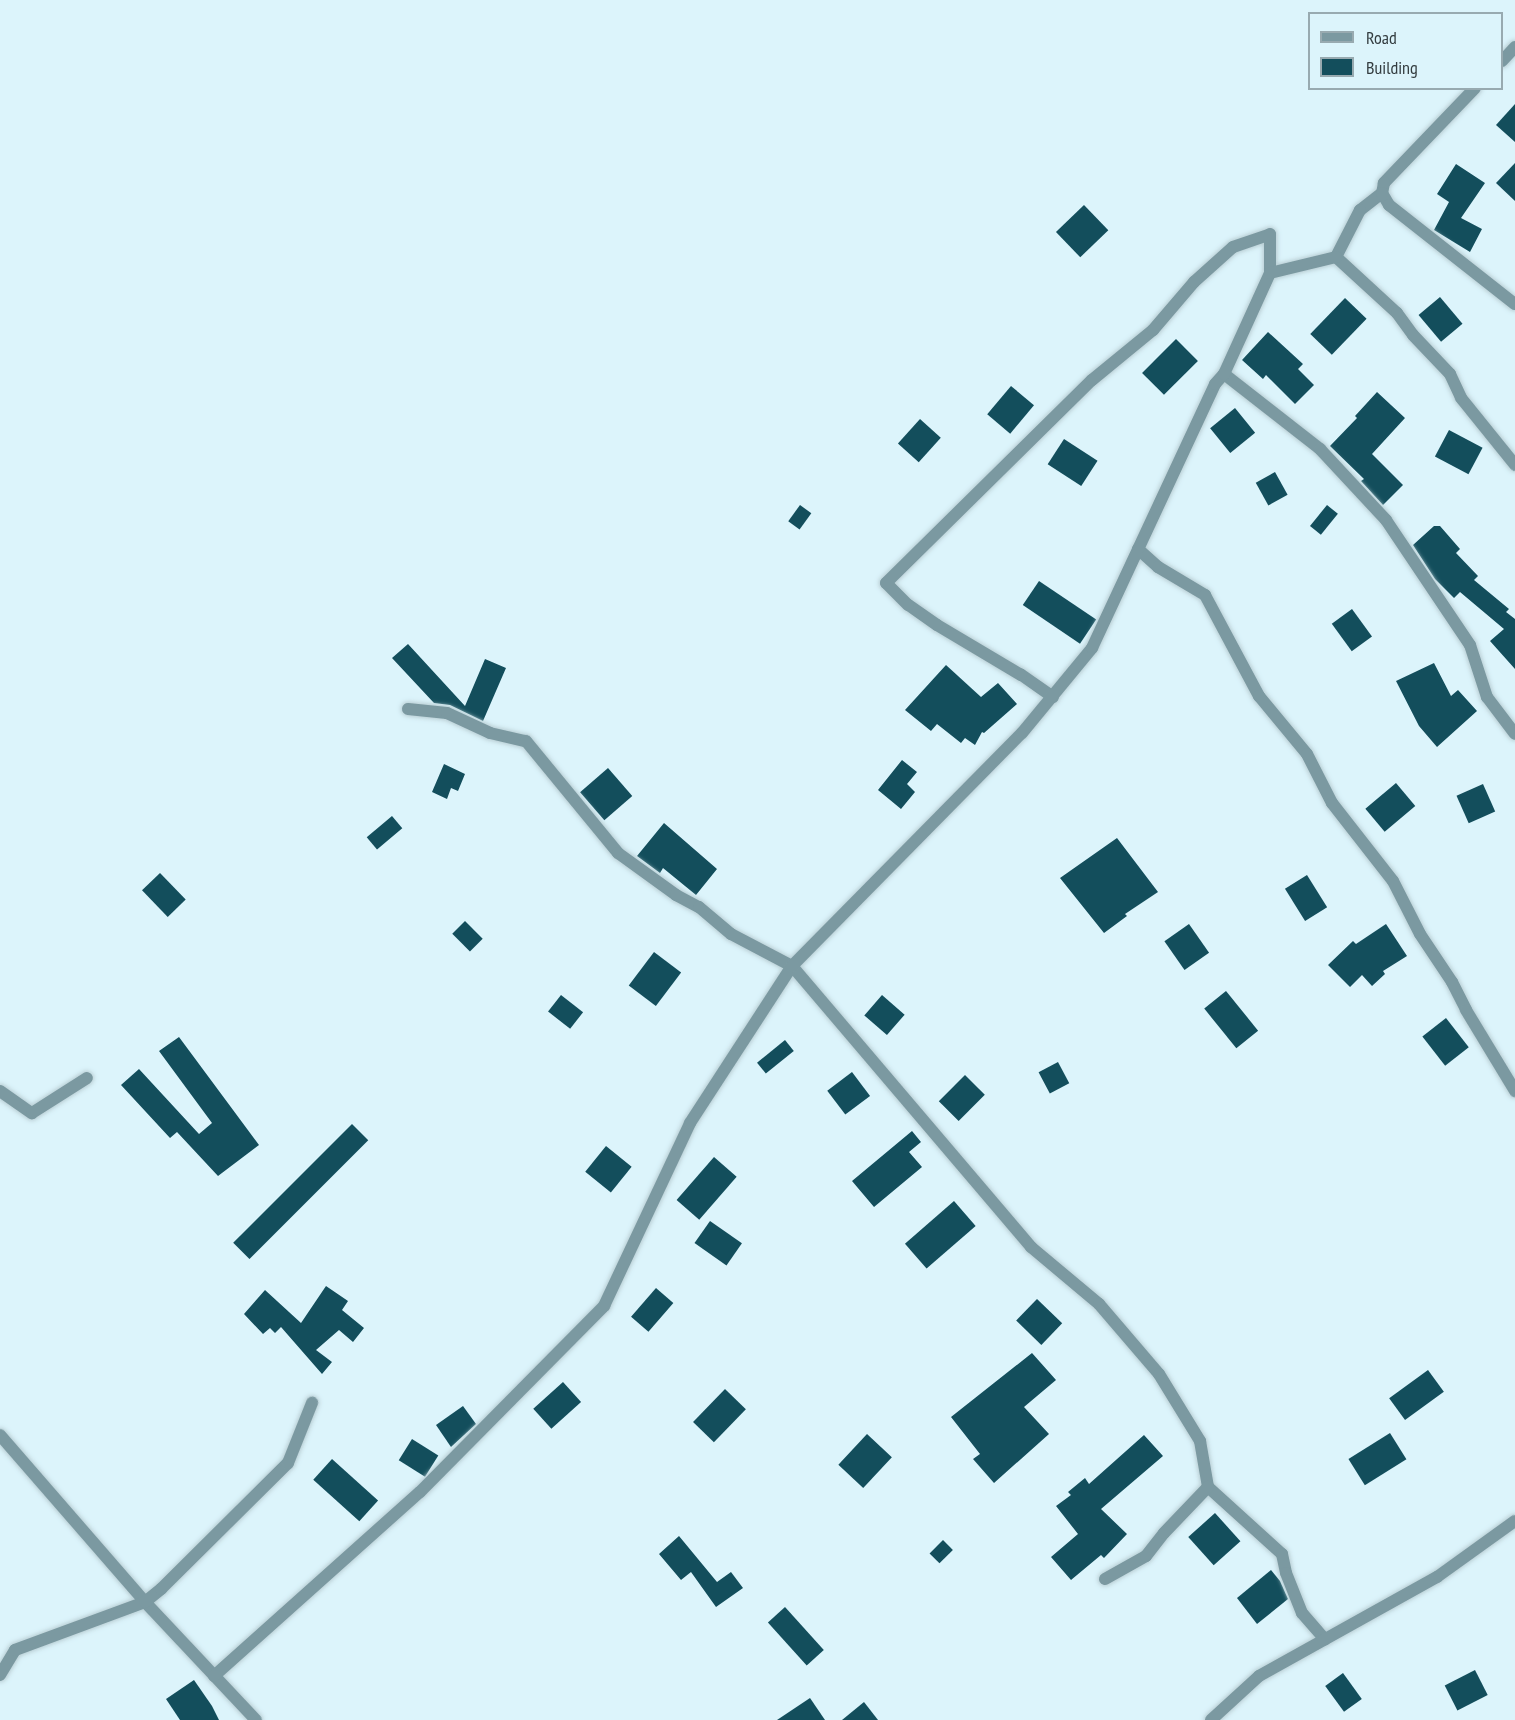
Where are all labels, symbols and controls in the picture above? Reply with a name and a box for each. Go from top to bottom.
legend [1308,12,1503,90]
text: Road [1366,26,1397,49]
text: Building [1366,56,1418,79]

